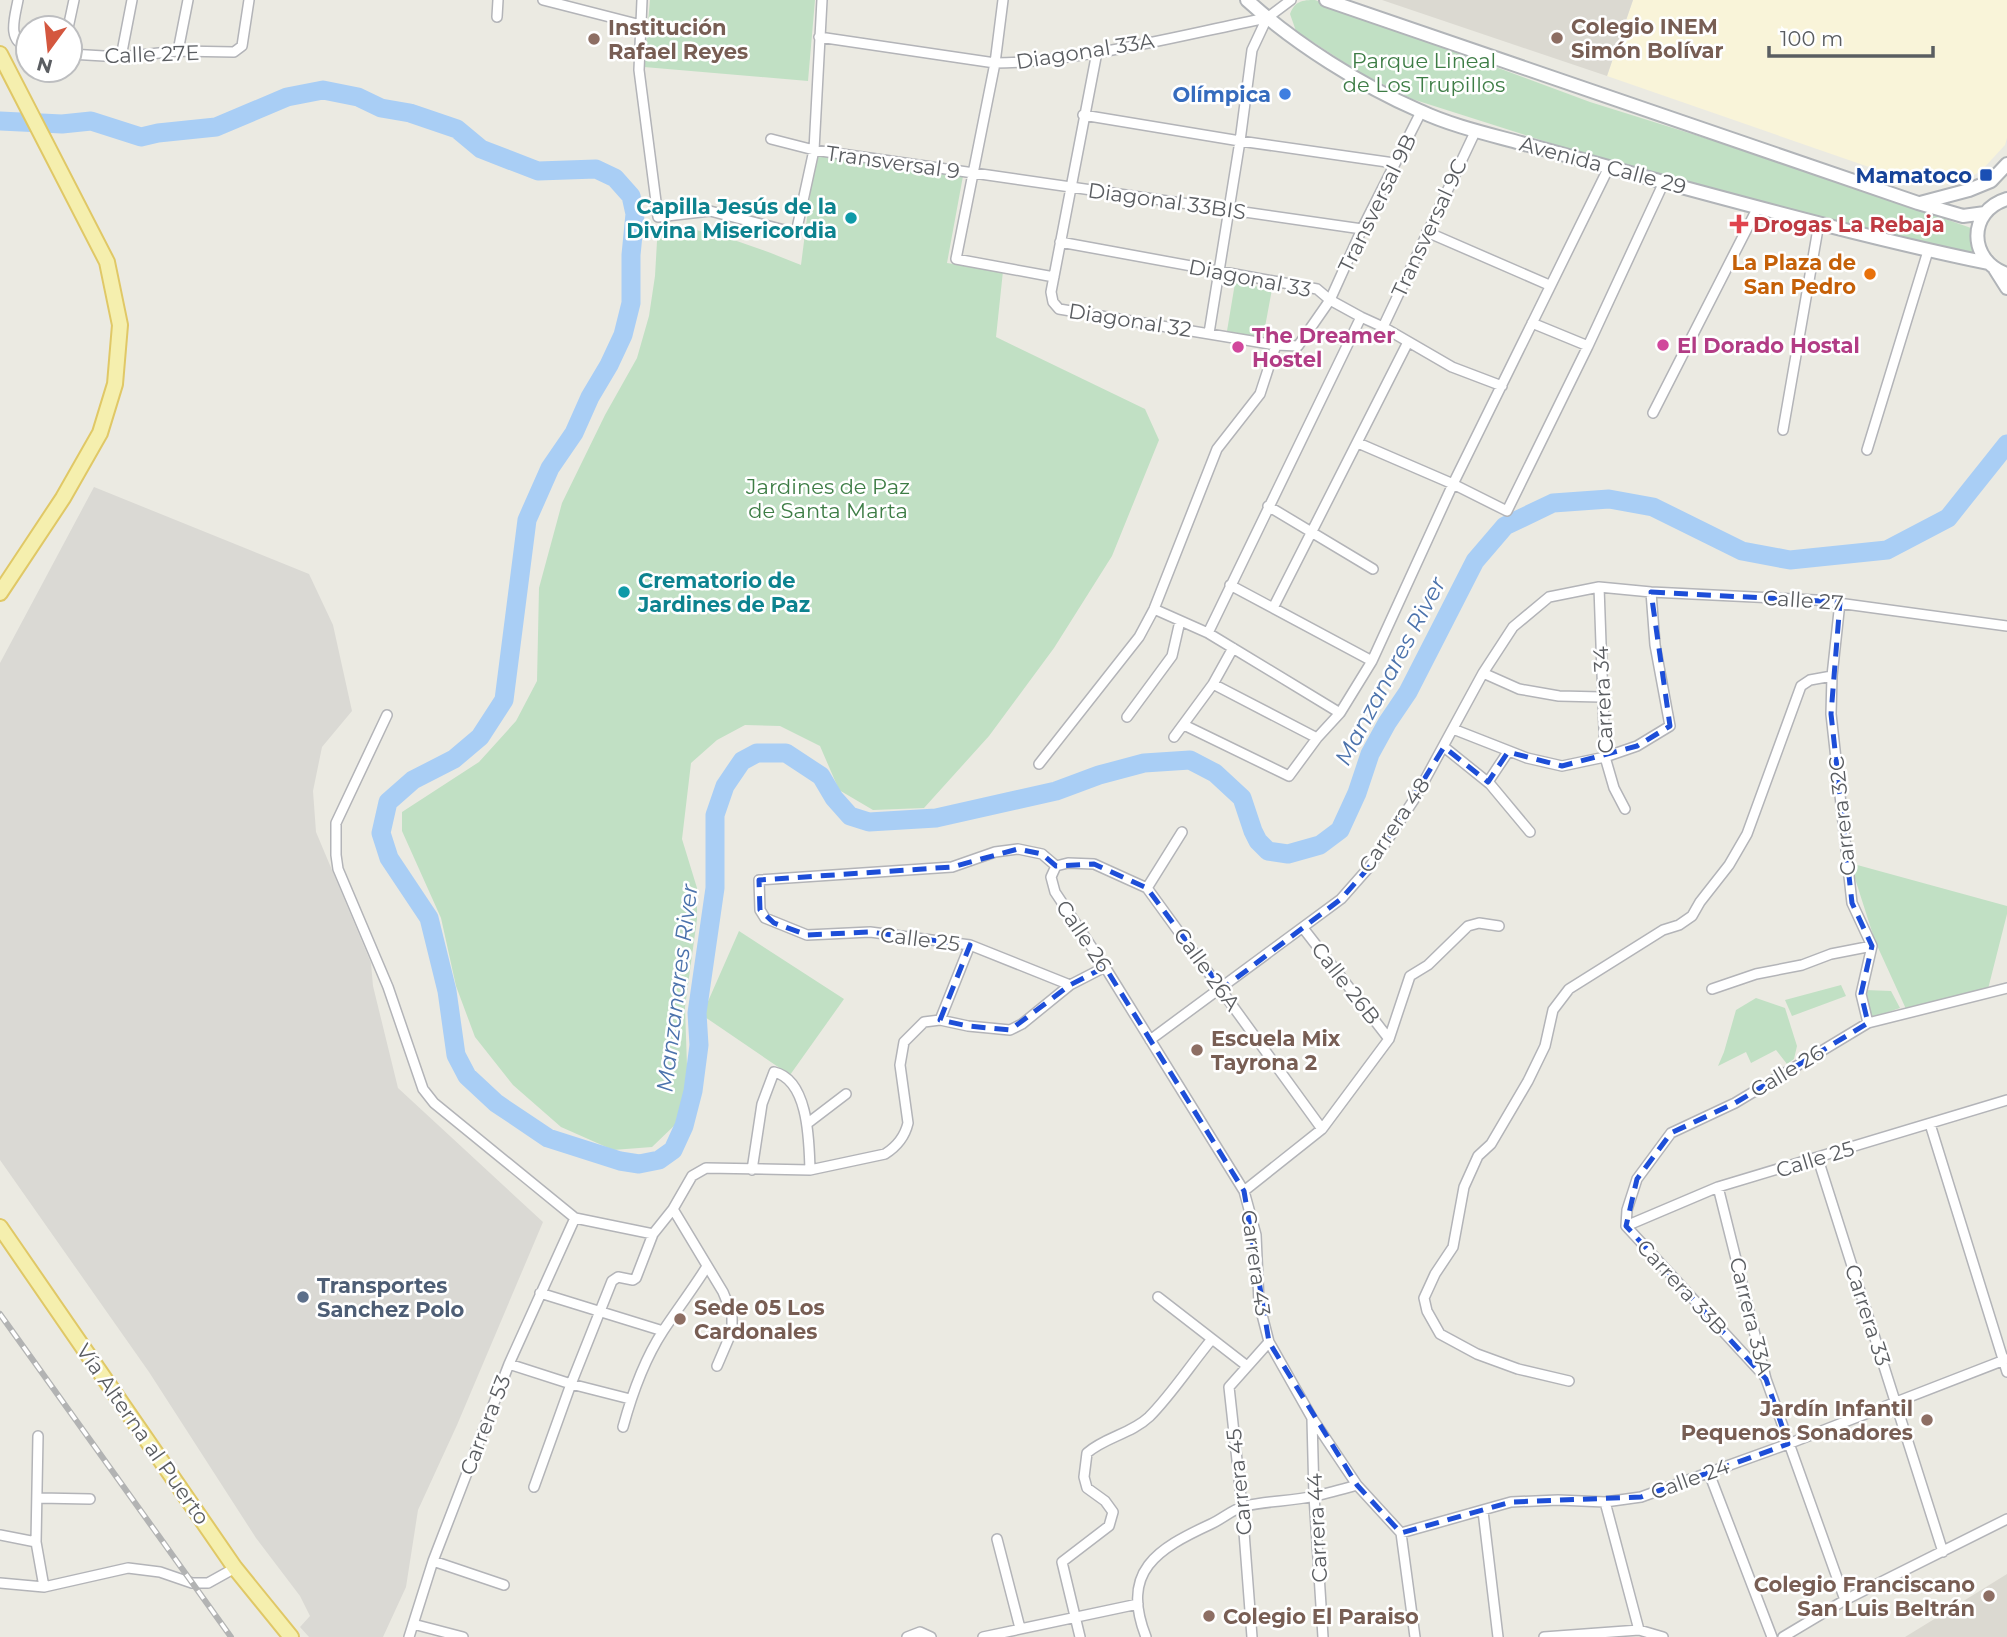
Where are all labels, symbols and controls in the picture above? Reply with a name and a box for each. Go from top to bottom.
north arrow [14,14,84,84]
place label: Colegio INEM Simón Bolívar [1571,14,1724,63]
scale bar [1769,14,1934,58]
place label: Institución Rafael Reyes [608,15,748,64]
text: 100 m [1780,26,1843,51]
street label: Diagonal 33A [1014,28,1157,74]
marker: Colegio INEM Simón Bolívar [1549,30,1565,46]
marker: Institución Rafael Reyes [586,31,602,47]
street label: Calle 27E [104,40,200,68]
park label: Parque Lineal de Los Trupillos [1343,48,1505,97]
text: N [34,52,55,78]
place label: Olímpica [1172,82,1271,107]
marker: Olímpica [1277,86,1293,102]
street label: Transversal 9B [1333,130,1421,276]
street label: Avenida Calle 29 [1517,131,1689,199]
street label: Transversal 9 [825,140,961,184]
street label: Transversal 9C [1386,155,1472,301]
place label: Mamatoco [1855,163,1972,188]
marker: Mamatoco [1978,167,1994,183]
street label: Diagonal 33BIS [1086,178,1248,224]
place label: Capilla Jesús de la Divina Misericordia [626,194,837,243]
marker: Capilla Jesús de la Divina Misericordia [843,210,859,226]
place label: Drogas La Rebaja [1753,212,1945,237]
marker: Drogas La Rebaja [1731,216,1747,232]
place label: La Plaza de San Pedro [1732,250,1856,299]
street label: Diagonal 33 [1187,254,1313,302]
marker: La Plaza de San Pedro [1862,266,1878,282]
street label: Diagonal 32 [1067,298,1193,342]
place label: The Dreamer Hostel [1252,323,1395,372]
place label: El Dorado Hostal [1677,333,1860,358]
marker: El Dorado Hostal [1655,337,1671,353]
marker: The Dreamer Hostel [1230,339,1246,355]
park label: Jardines de Paz de Santa Marta [745,474,910,523]
place label: Crematorio de Jardines de Paz [637,568,810,617]
water label: Manzanares River [1328,571,1452,770]
marker: Crematorio de Jardines de Paz [616,584,632,600]
street label: Calle 27 [1762,585,1844,615]
street label: Carrera 34 [1588,646,1618,754]
street label: Carrera 32C [1823,755,1861,877]
street label: Carrera 48 [1353,773,1435,877]
water label: Manzanares River [650,882,704,1094]
street label: Calle 26 [1051,895,1117,977]
street label: Calle 25 [879,922,962,956]
street label: Calle 26A [1169,923,1246,1016]
street label: Calle 26B [1306,937,1386,1029]
place label: Escuela Mix Tayrona 2 [1211,1026,1341,1075]
street label: Calle 26 [1746,1039,1828,1103]
marker: Escuela Mix Tayrona 2 [1189,1042,1205,1058]
street label: Calle 25 [1773,1135,1857,1183]
street label: Carrera 43 [1236,1208,1276,1318]
street label: Carrera 33B [1632,1234,1732,1340]
street label: Carrera 33A [1724,1255,1778,1378]
street label: Carrera 33 [1840,1261,1896,1369]
place label: Transportes Sanchez Polo [317,1273,465,1322]
marker: Transportes Sanchez Polo [295,1289,311,1305]
place label: Sede 05 Los Cardonales [694,1295,825,1344]
marker: Sede 05 Los Cardonales [672,1311,688,1327]
street label: Vía Alterna al Puerto [71,1339,215,1529]
street label: Carrera 53 [454,1371,516,1479]
place label: Jardín Infantil Pequenos Sonadores [1681,1396,1913,1445]
marker: Jardín Infantil Pequenos Sonadores [1919,1412,1935,1428]
street label: Carrera 45 [1221,1427,1257,1537]
street label: Calle 24 [1647,1453,1733,1505]
street label: Carrera 44 [1302,1473,1332,1583]
place label: Colegio Franciscano San Luis Beltrán [1754,1572,1975,1621]
marker: Colegio Franciscano San Luis Beltrán [1981,1588,1997,1604]
place label: Colegio El Paraiso [1223,1604,1419,1629]
marker: Colegio El Paraiso [1201,1608,1217,1624]

